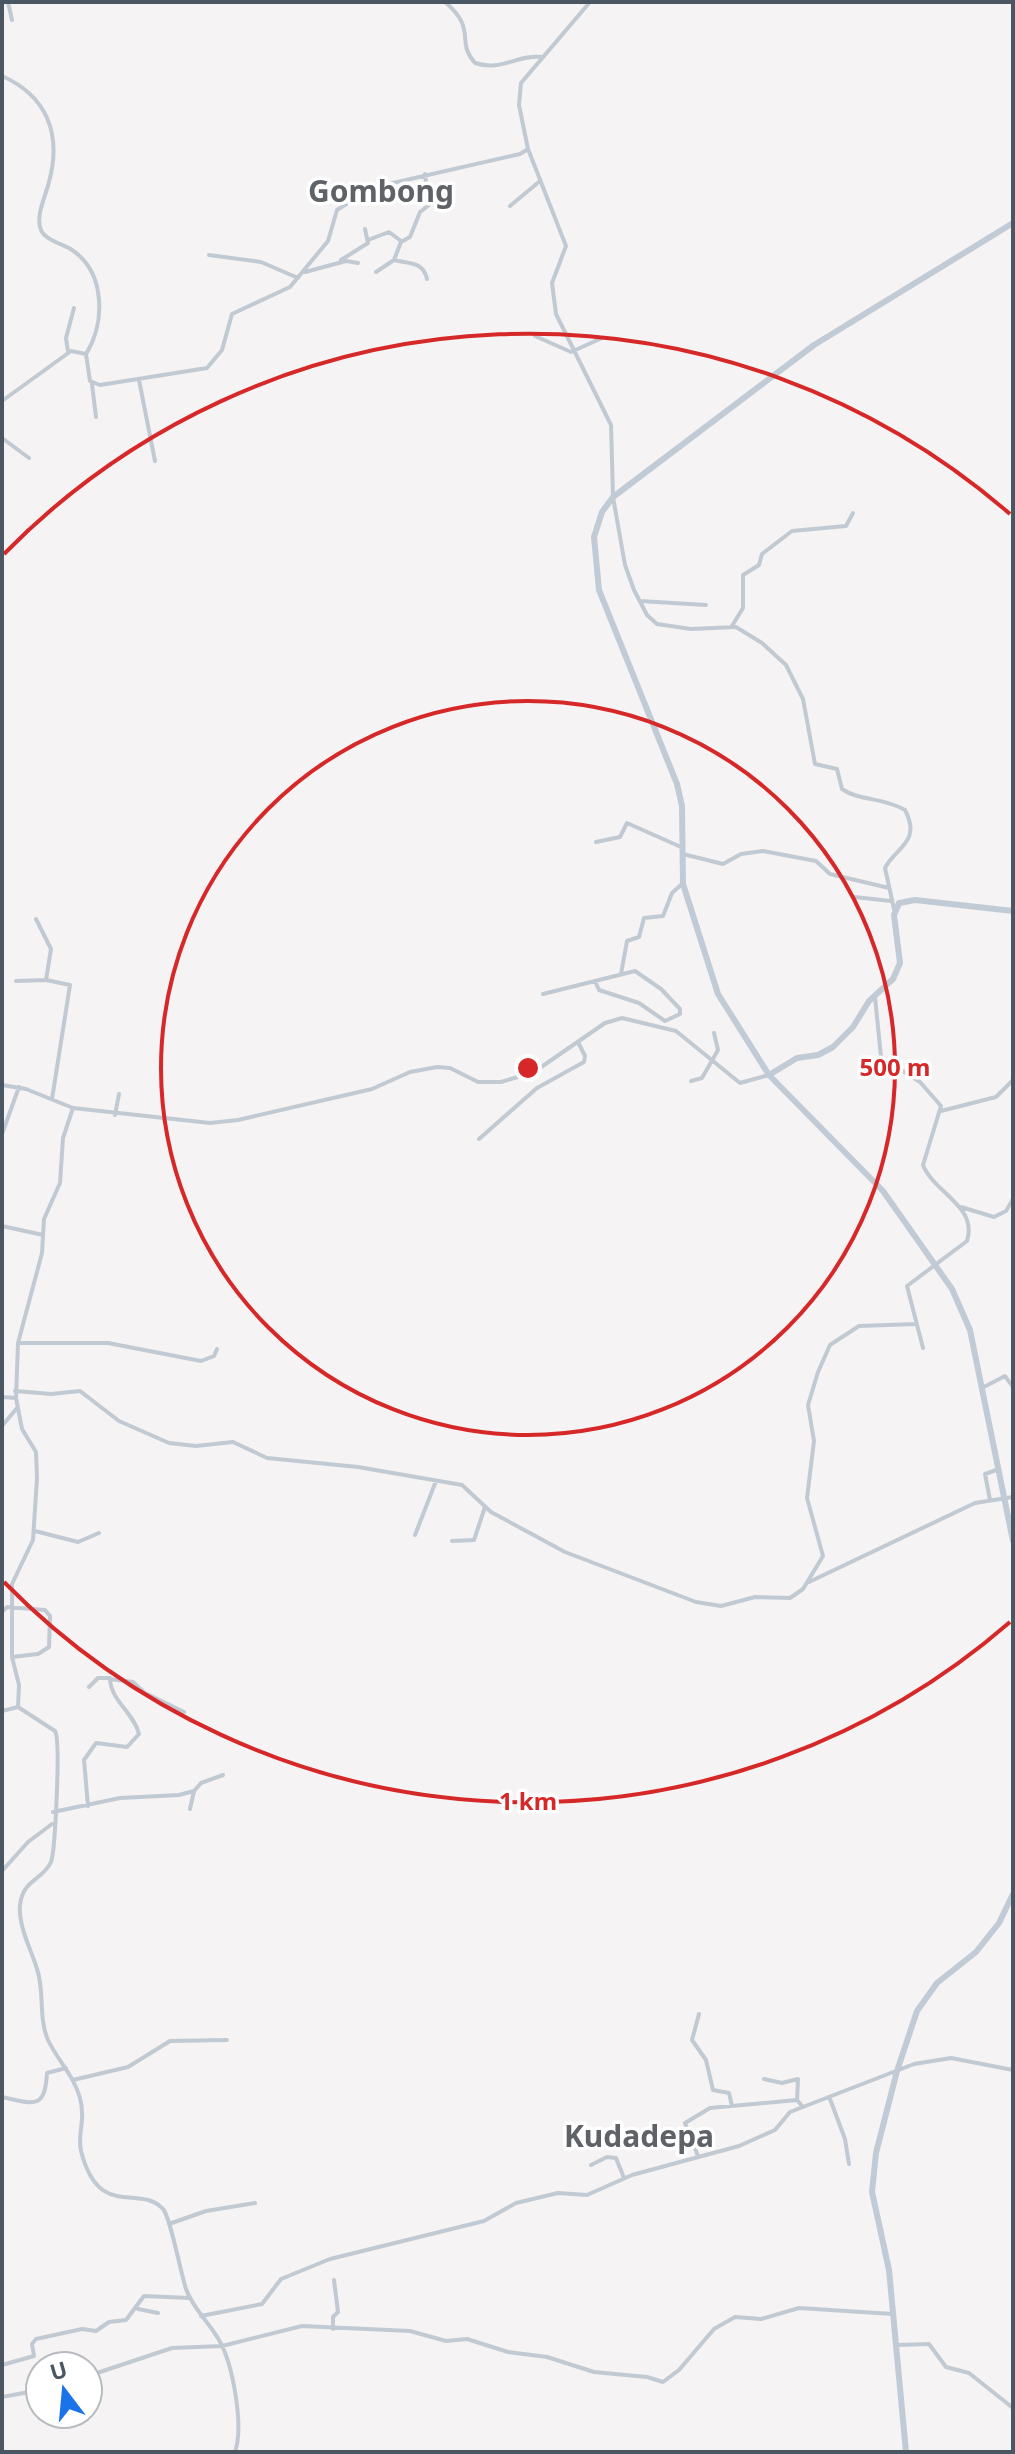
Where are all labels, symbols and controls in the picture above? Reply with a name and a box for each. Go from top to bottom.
district label: Gombong [308,170,454,211]
text: 500 m [860,1050,930,1083]
centre of rings [514,1054,542,1082]
text: 1 km [499,1784,557,1817]
district label: Kudadepa [564,2115,714,2156]
north arrow [24,2350,104,2430]
text: U [46,2353,70,2387]

